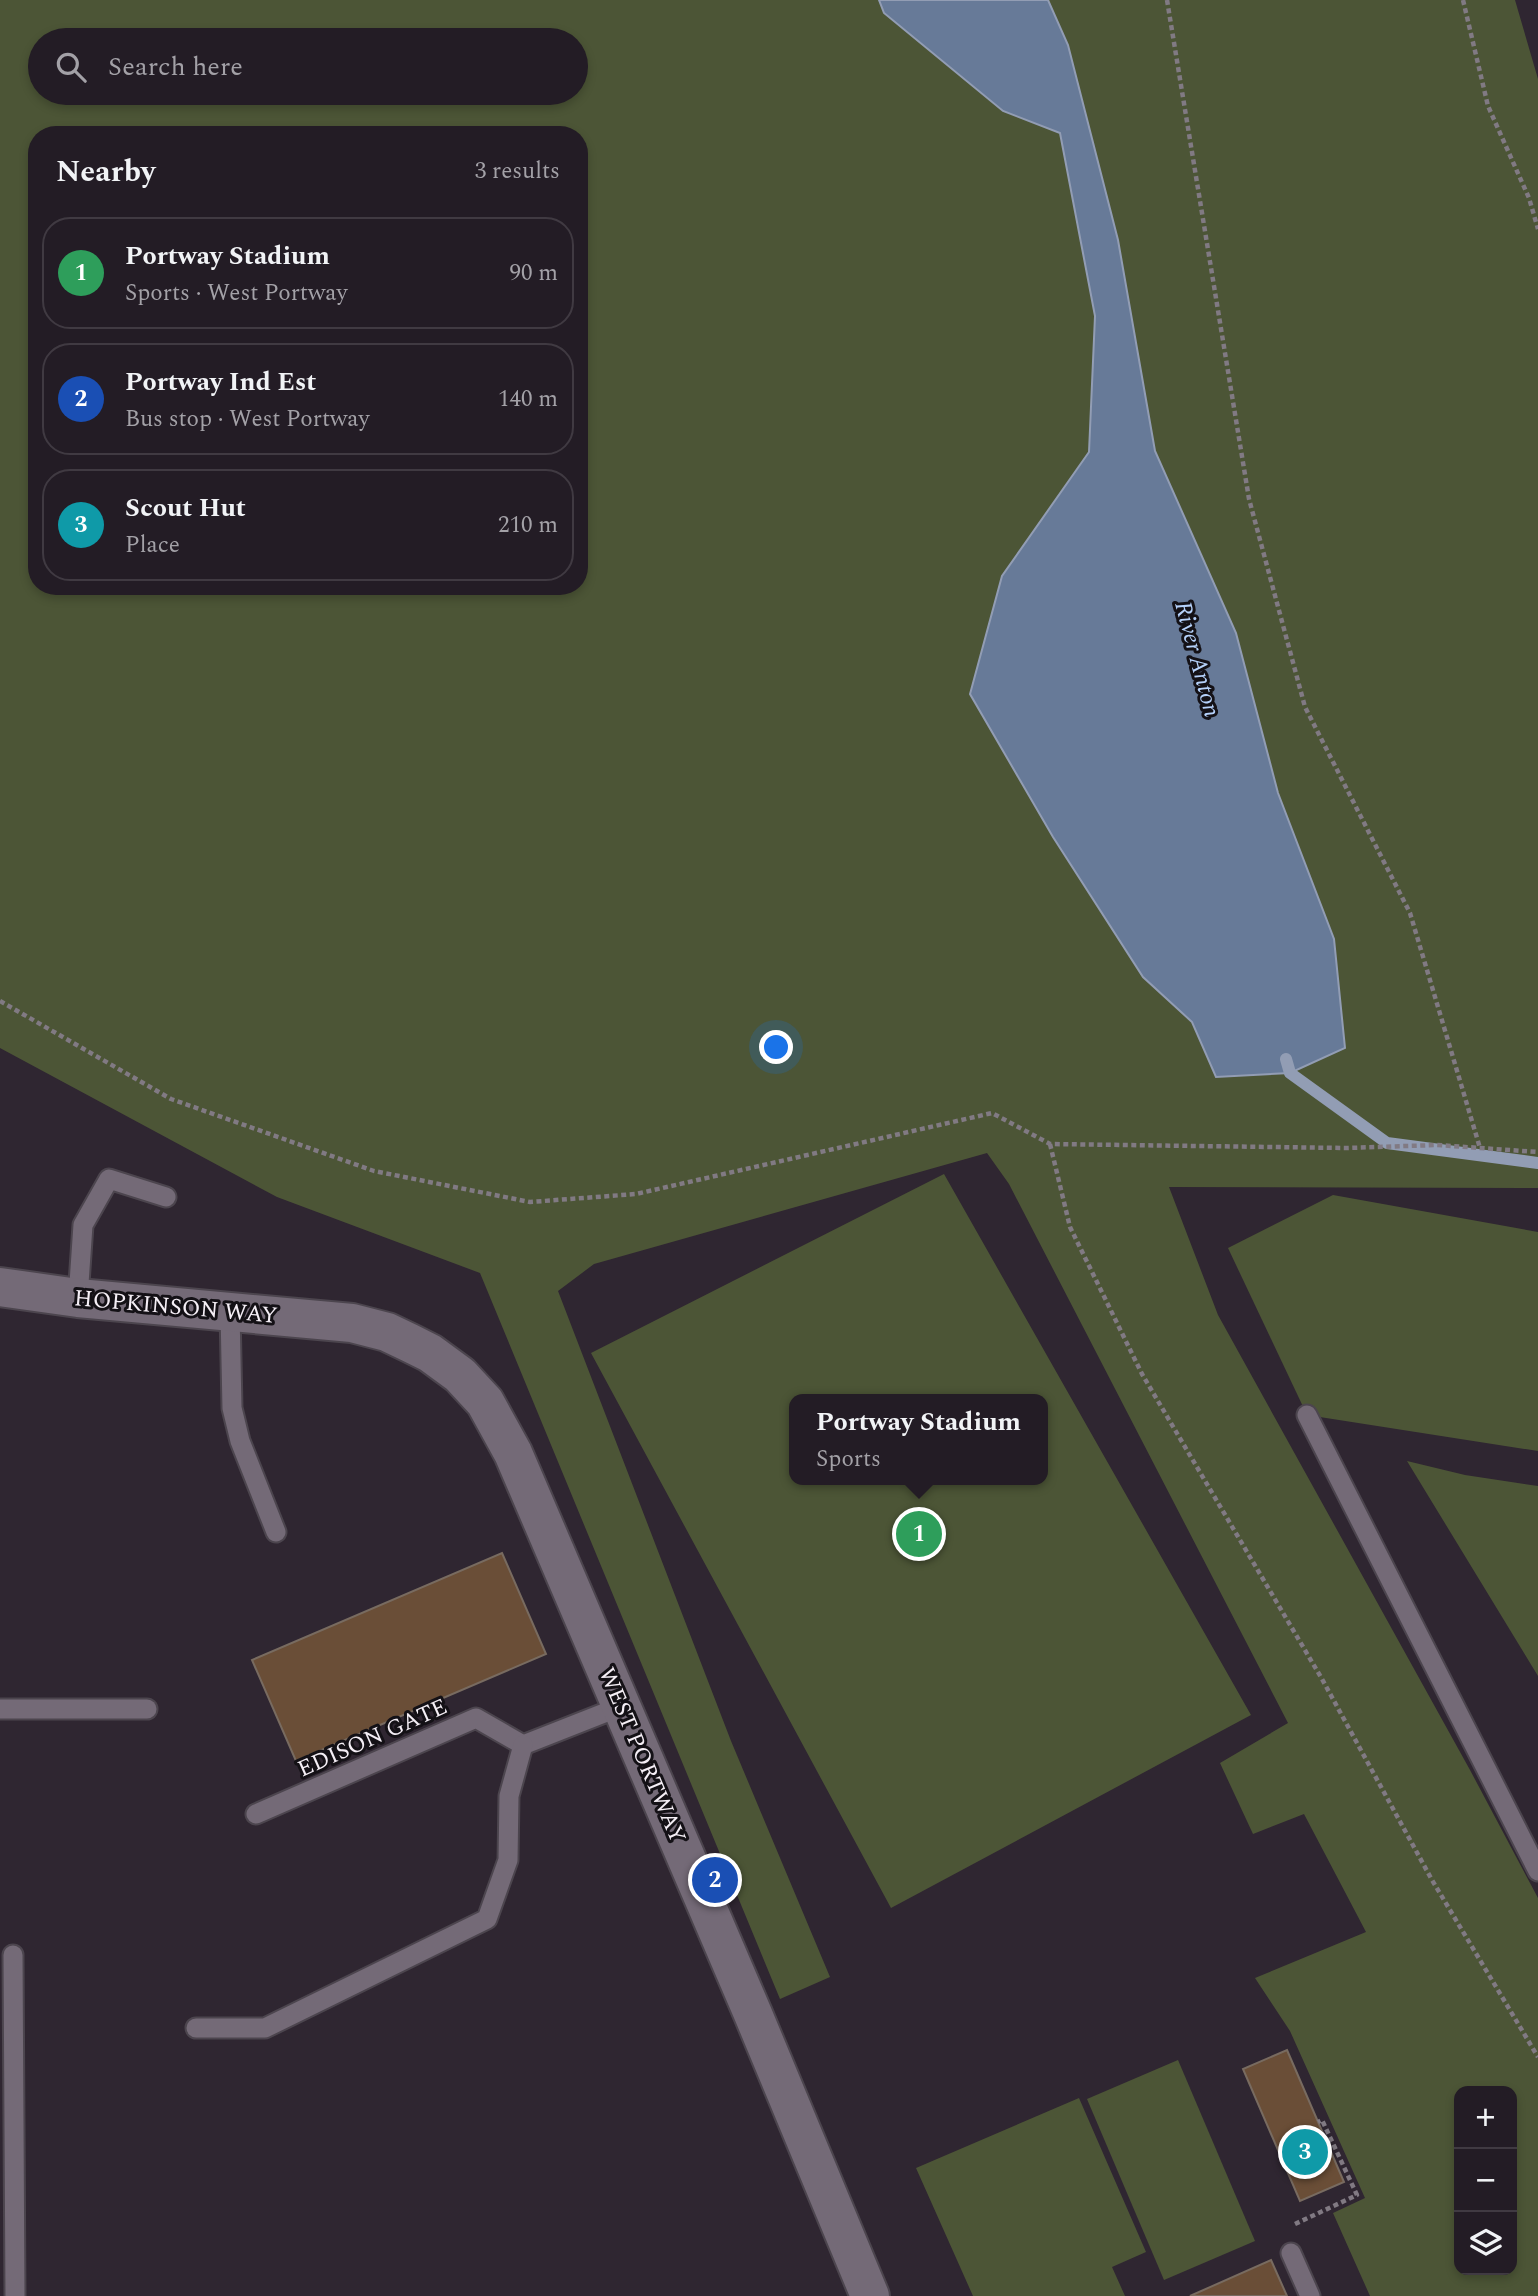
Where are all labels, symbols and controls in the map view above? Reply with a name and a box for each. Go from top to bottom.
search box [28,28,588,105]
text: Search here [108,47,243,87]
icon: search [52,48,90,86]
text: Nearby [56,149,155,195]
text: 3 results [475,154,560,189]
text: Portway Stadium [125,236,330,276]
text: 1 [75,256,87,291]
text: 90 m [509,256,558,291]
text: Sports · West Portway [125,276,347,311]
text: Portway Ind Est [125,362,316,402]
text: 2 [75,382,87,417]
text: 140 m [498,382,558,417]
text: Bus stop · West Portway [125,402,370,437]
text: Scout Hut [125,488,246,528]
text: 3 [75,508,87,543]
text: 210 m [498,508,558,543]
text: Place [125,528,180,563]
water label: River Anton [1164,597,1230,721]
your location [759,1030,793,1064]
street label: HOPKINSON WAY [73,1281,279,1334]
popup [789,1394,1048,1485]
text: Portway Stadium [816,1402,1021,1442]
text: Sports [816,1442,881,1477]
pin: 1 [896,1508,942,1560]
street label: WEST PORTWAY [589,1662,695,1849]
street label: EDISON GATE [292,1690,453,1787]
pin: 2 [692,1854,738,1906]
map controls [1454,2086,1517,2275]
button: + [1454,2086,1517,2149]
pin: 3 [1282,2126,1328,2178]
button: − [1454,2149,1517,2212]
button: layers [1454,2212,1517,2275]

